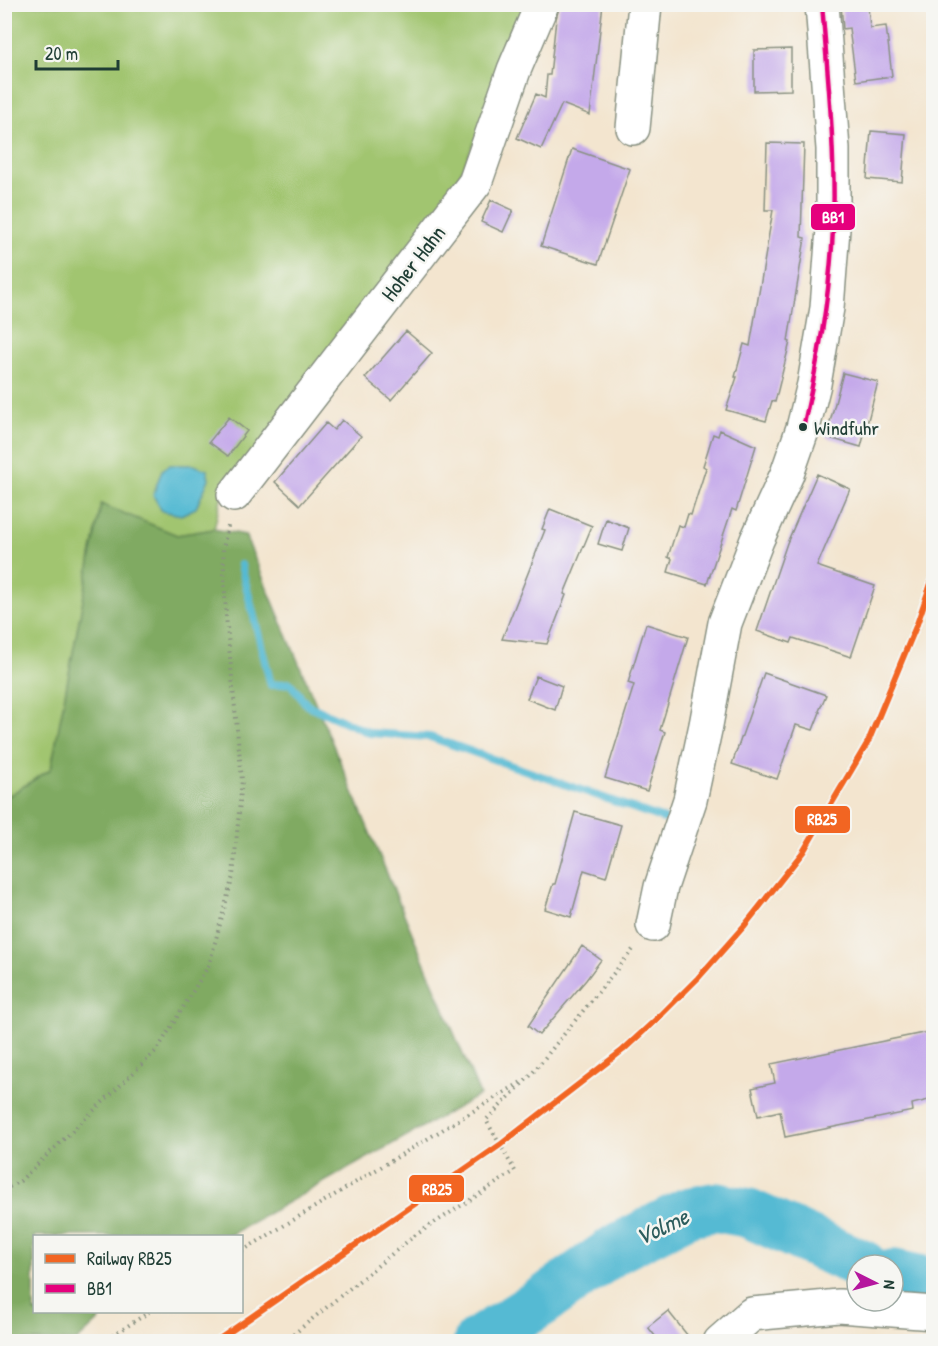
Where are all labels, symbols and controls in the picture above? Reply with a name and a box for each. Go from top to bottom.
scale bar [36,33,118,71]
text: 20 m [45,41,78,66]
line badge: BB1 [810,203,856,231]
text: BB1 [822,206,844,228]
street label: Hoher Hahn [374,219,452,307]
place label: Windfuhr [814,414,879,441]
marker: Windfuhr [797,421,809,433]
line badge: RB25 [794,805,851,834]
text: RB25 [807,808,837,830]
line badge: RB25 [408,1174,465,1203]
text: RB25 [422,1178,452,1200]
water label: Volme [630,1199,695,1252]
legend [33,1235,243,1313]
text: Railway RB25 [87,1246,172,1271]
north arrow [845,1253,905,1313]
text: BB1 [87,1276,112,1301]
text: N [878,1279,901,1290]

